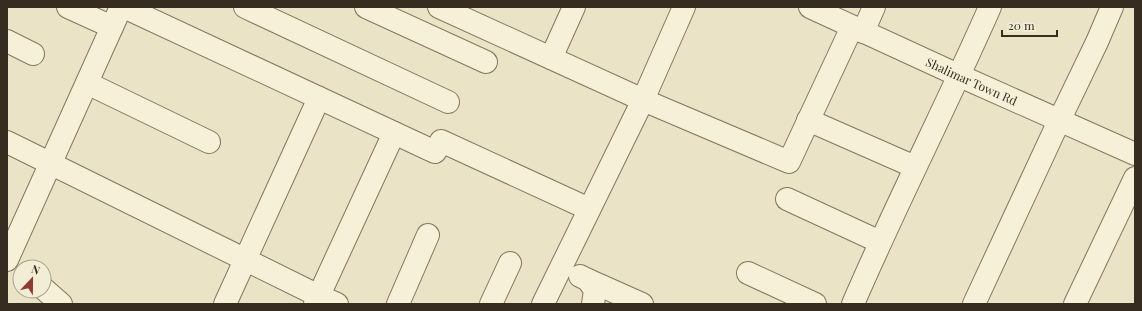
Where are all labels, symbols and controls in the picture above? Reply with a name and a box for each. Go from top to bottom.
scale bar [1002,12,1057,38]
text: 20 m [1008,17,1035,33]
street label: Shalimar Town Rd [924,54,1020,109]
north arrow [12,259,52,299]
text: N [29,261,42,278]

